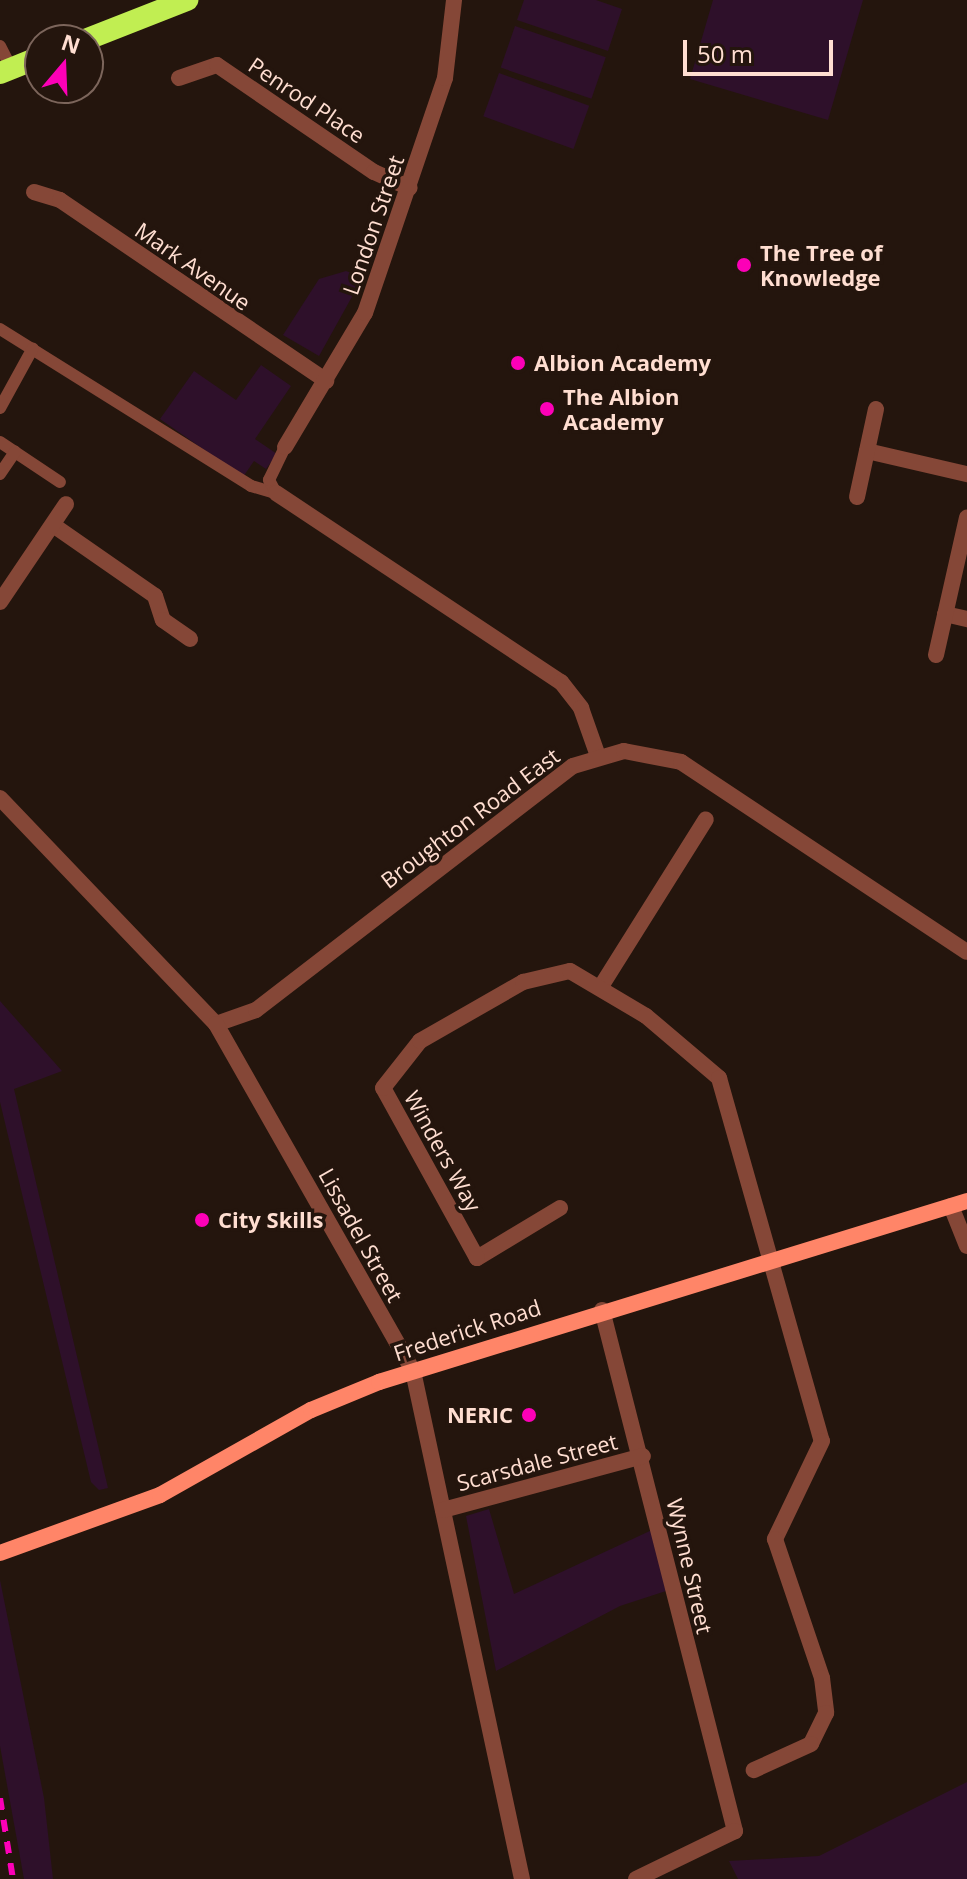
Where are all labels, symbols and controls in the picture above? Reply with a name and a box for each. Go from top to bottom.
north arrow [24,24,104,104]
scale bar [687,24,837,74]
text: N [58,26,84,60]
text: 50 m [697,37,753,70]
street label: Penrod Place [244,51,370,149]
street label: London Street [337,152,409,298]
street label: Mark Avenue [130,217,256,315]
place label: The Tree of Knowledge [760,239,882,290]
marker: The Tree of Knowledge [735,256,753,274]
place label: Albion Academy [534,350,711,376]
marker: Albion Academy [509,354,527,372]
place label: The Albion Academy [563,383,680,434]
marker: The Albion Academy [538,400,556,418]
street label: Broughton Road East [376,742,564,894]
street label: Winders Way [399,1086,487,1216]
street label: Lissadel Street [313,1164,409,1306]
place label: City Skills [218,1207,323,1233]
marker: City Skills [193,1211,211,1229]
street label: Frederick Road [390,1294,544,1366]
place label: NERIC [447,1402,513,1428]
marker: NERIC [520,1406,538,1424]
street label: Scarsdale Street [454,1428,620,1496]
street label: Wynne Street [662,1496,718,1636]

